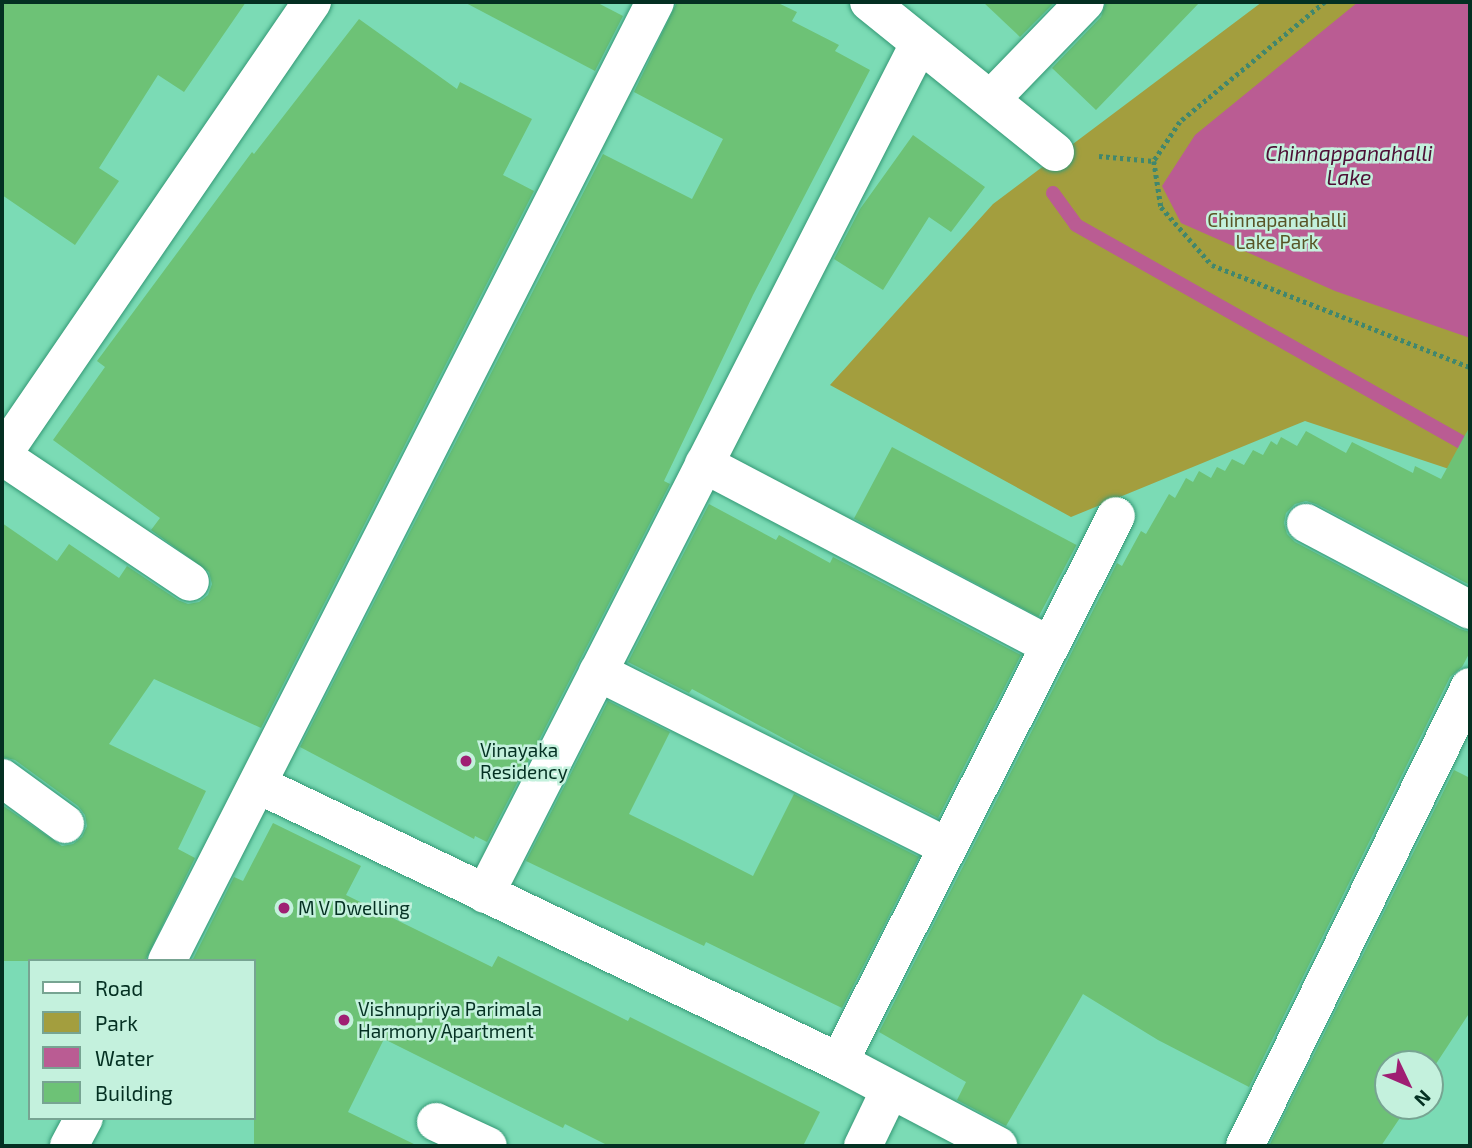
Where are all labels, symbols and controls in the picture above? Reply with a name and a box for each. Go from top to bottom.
water label: Chinnappanahalli Lake [1265,140,1433,190]
park label: Chinnapanahalli Lake Park [1207,209,1347,253]
place label: Vinayaka Residency [480,739,568,783]
marker: Vinayaka Residency [458,753,474,769]
place label: M V Dwelling [298,897,411,919]
marker: M V Dwelling [276,900,292,916]
legend [28,959,256,1120]
text: Road [95,975,143,1000]
place label: Vishnupriya Parimala Harmony Apartment [358,998,542,1042]
text: Park [95,1010,138,1035]
marker: Vishnupriya Parimala Harmony Apartment [336,1012,352,1028]
text: Water [95,1045,154,1070]
north arrow [1374,1050,1444,1120]
text: Building [95,1080,173,1105]
text: N [1410,1086,1436,1111]

